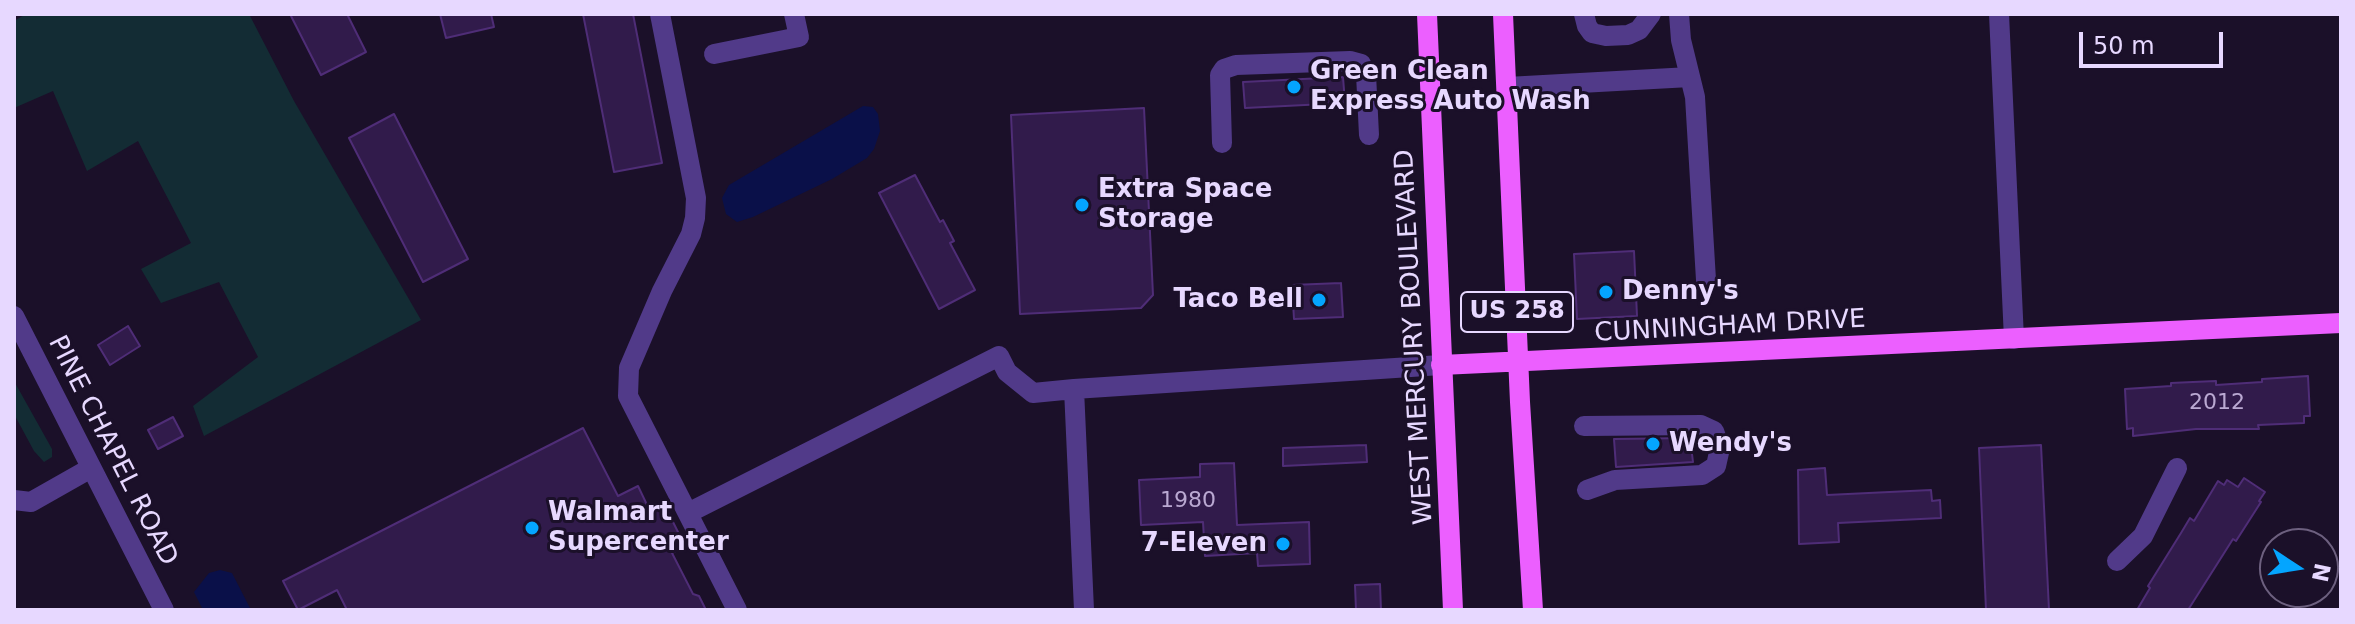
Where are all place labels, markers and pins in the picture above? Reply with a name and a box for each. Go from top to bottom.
place label: Green Clean Express Auto Wash [1310,56,1591,118]
marker: Green Clean Express Auto Wash [1285,78,1303,96]
place label: Extra Space Storage [1098,174,1272,236]
marker: Extra Space Storage [1073,196,1091,214]
place label: Denny's [1622,276,1739,308]
marker: Denny's [1597,283,1615,301]
place label: Taco Bell [1173,284,1303,316]
marker: Taco Bell [1310,291,1328,309]
place label: Wendy's [1669,428,1792,460]
marker: Wendy's [1644,435,1662,453]
place label: Walmart Supercenter [548,497,729,558]
marker: Walmart Supercenter [523,519,541,537]
place label: 7-Eleven [1141,528,1267,560]
marker: 7-Eleven [1274,535,1292,553]

